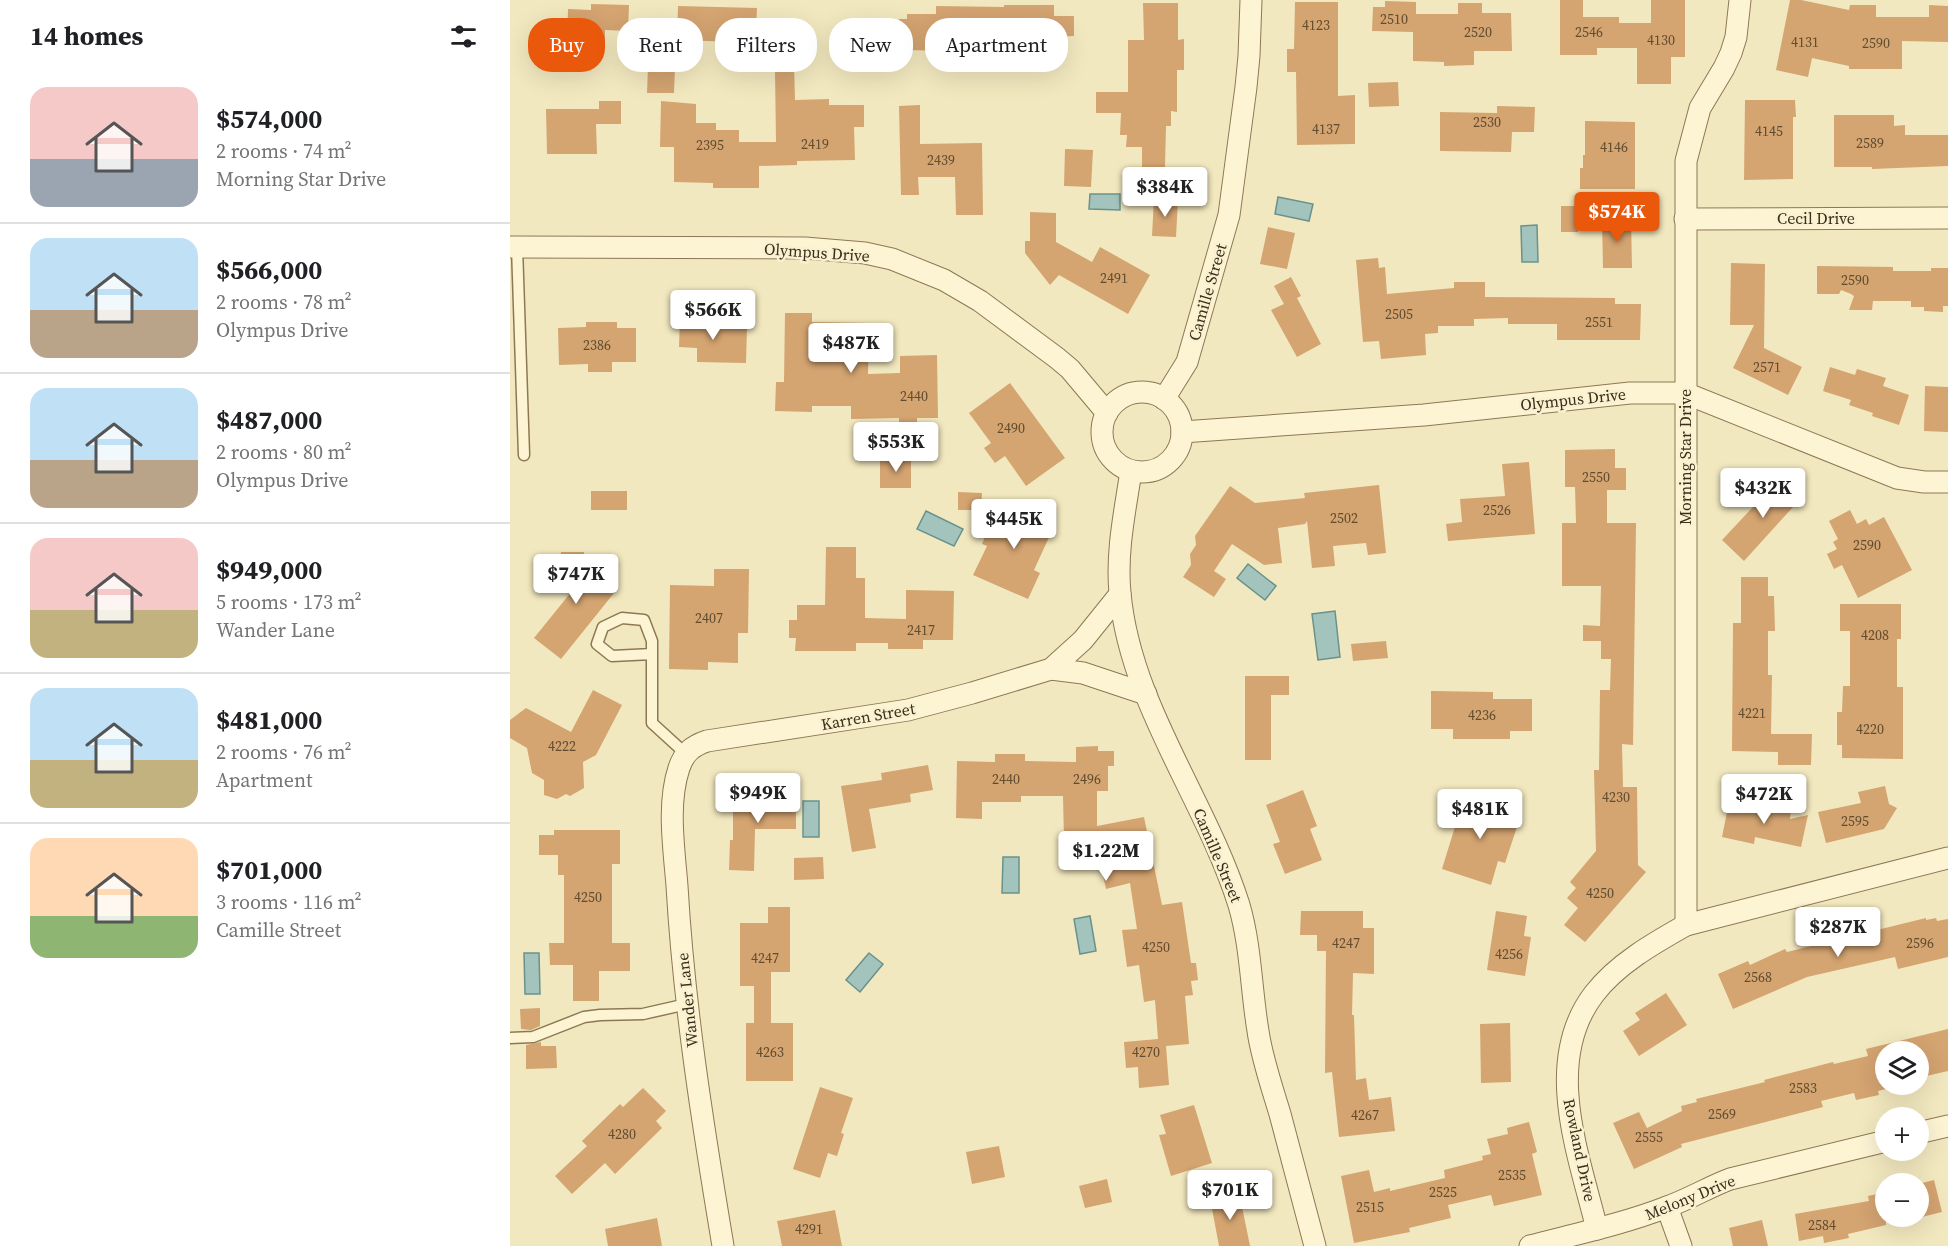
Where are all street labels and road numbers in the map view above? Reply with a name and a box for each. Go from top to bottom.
street label: Cecil Drive [1777,207,1855,229]
street label: Olympus Drive [763,237,871,267]
street label: Camille Street [1183,240,1232,343]
street label: Olympus Drive [1519,383,1627,415]
street label: Morning Star Drive [1674,389,1696,525]
street label: Karren Street [819,697,917,735]
street label: Camille Street [1188,805,1248,906]
street label: Wander Lane [671,952,703,1048]
street label: Rowland Drive [1558,1097,1602,1203]
street label: Melony Drive [1642,1169,1738,1225]

